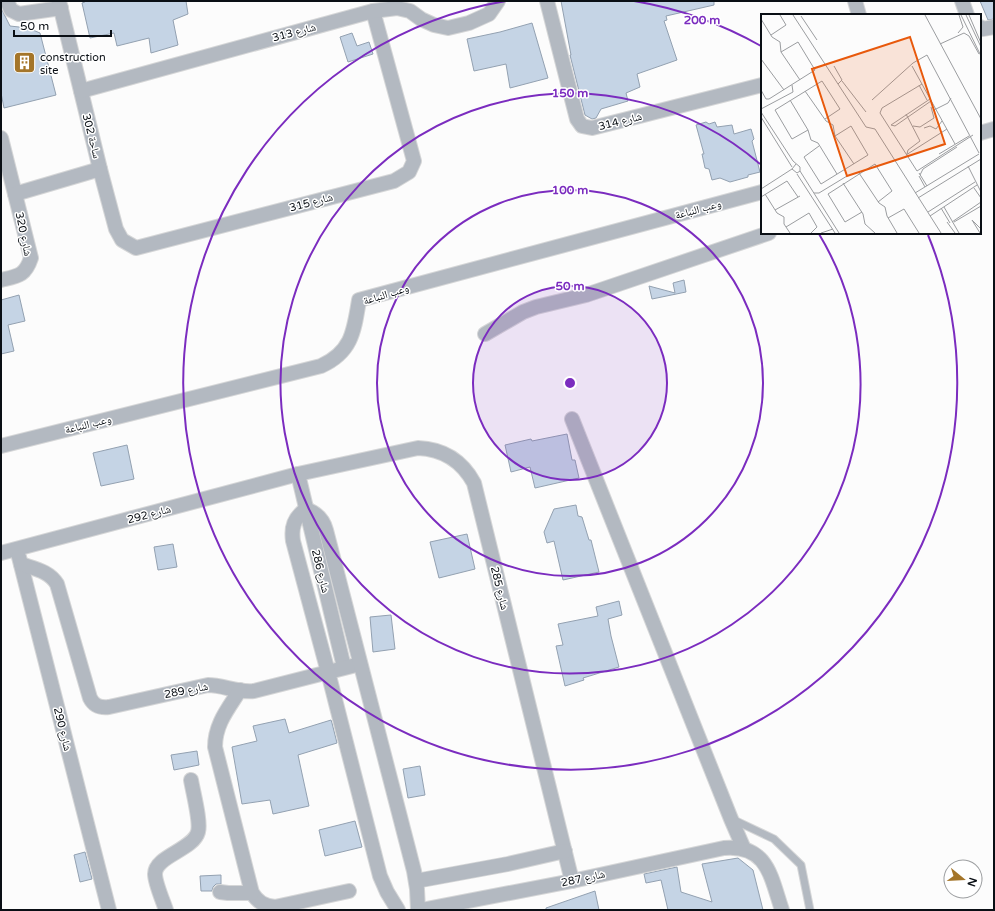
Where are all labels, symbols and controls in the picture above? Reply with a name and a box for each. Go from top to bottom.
scale bar [14,12,111,38]
text: 200 m [684,13,720,27]
inset map [761,14,981,234]
text: 50 m [20,19,49,33]
street label: شارع 313 [271,20,317,45]
building icon: construction site [11,50,37,76]
place label: construction site [40,51,106,77]
text: 150 m [552,86,588,100]
street label: شارع 314 [597,110,643,133]
street label: ساحة 302 [80,112,103,160]
text: 100 m [552,183,588,197]
street label: شارع 315 [288,190,334,215]
street label: وعب النباعة [674,197,723,222]
street label: شارع 320 [13,211,34,257]
text: 50 m [555,279,585,293]
street label: وعب النباعة [362,281,411,308]
centre of rings [563,376,577,390]
street label: وعب النباعة [64,412,113,437]
street label: شارع 292 [126,502,172,527]
street label: شارع 286 [309,548,332,594]
street label: شارع 285 [488,565,511,611]
street label: شارع 289 [163,680,209,701]
street label: شارع 290 [51,706,74,752]
north arrow [943,859,983,899]
street label: شارع 287 [560,868,606,889]
text: N [964,876,980,888]

